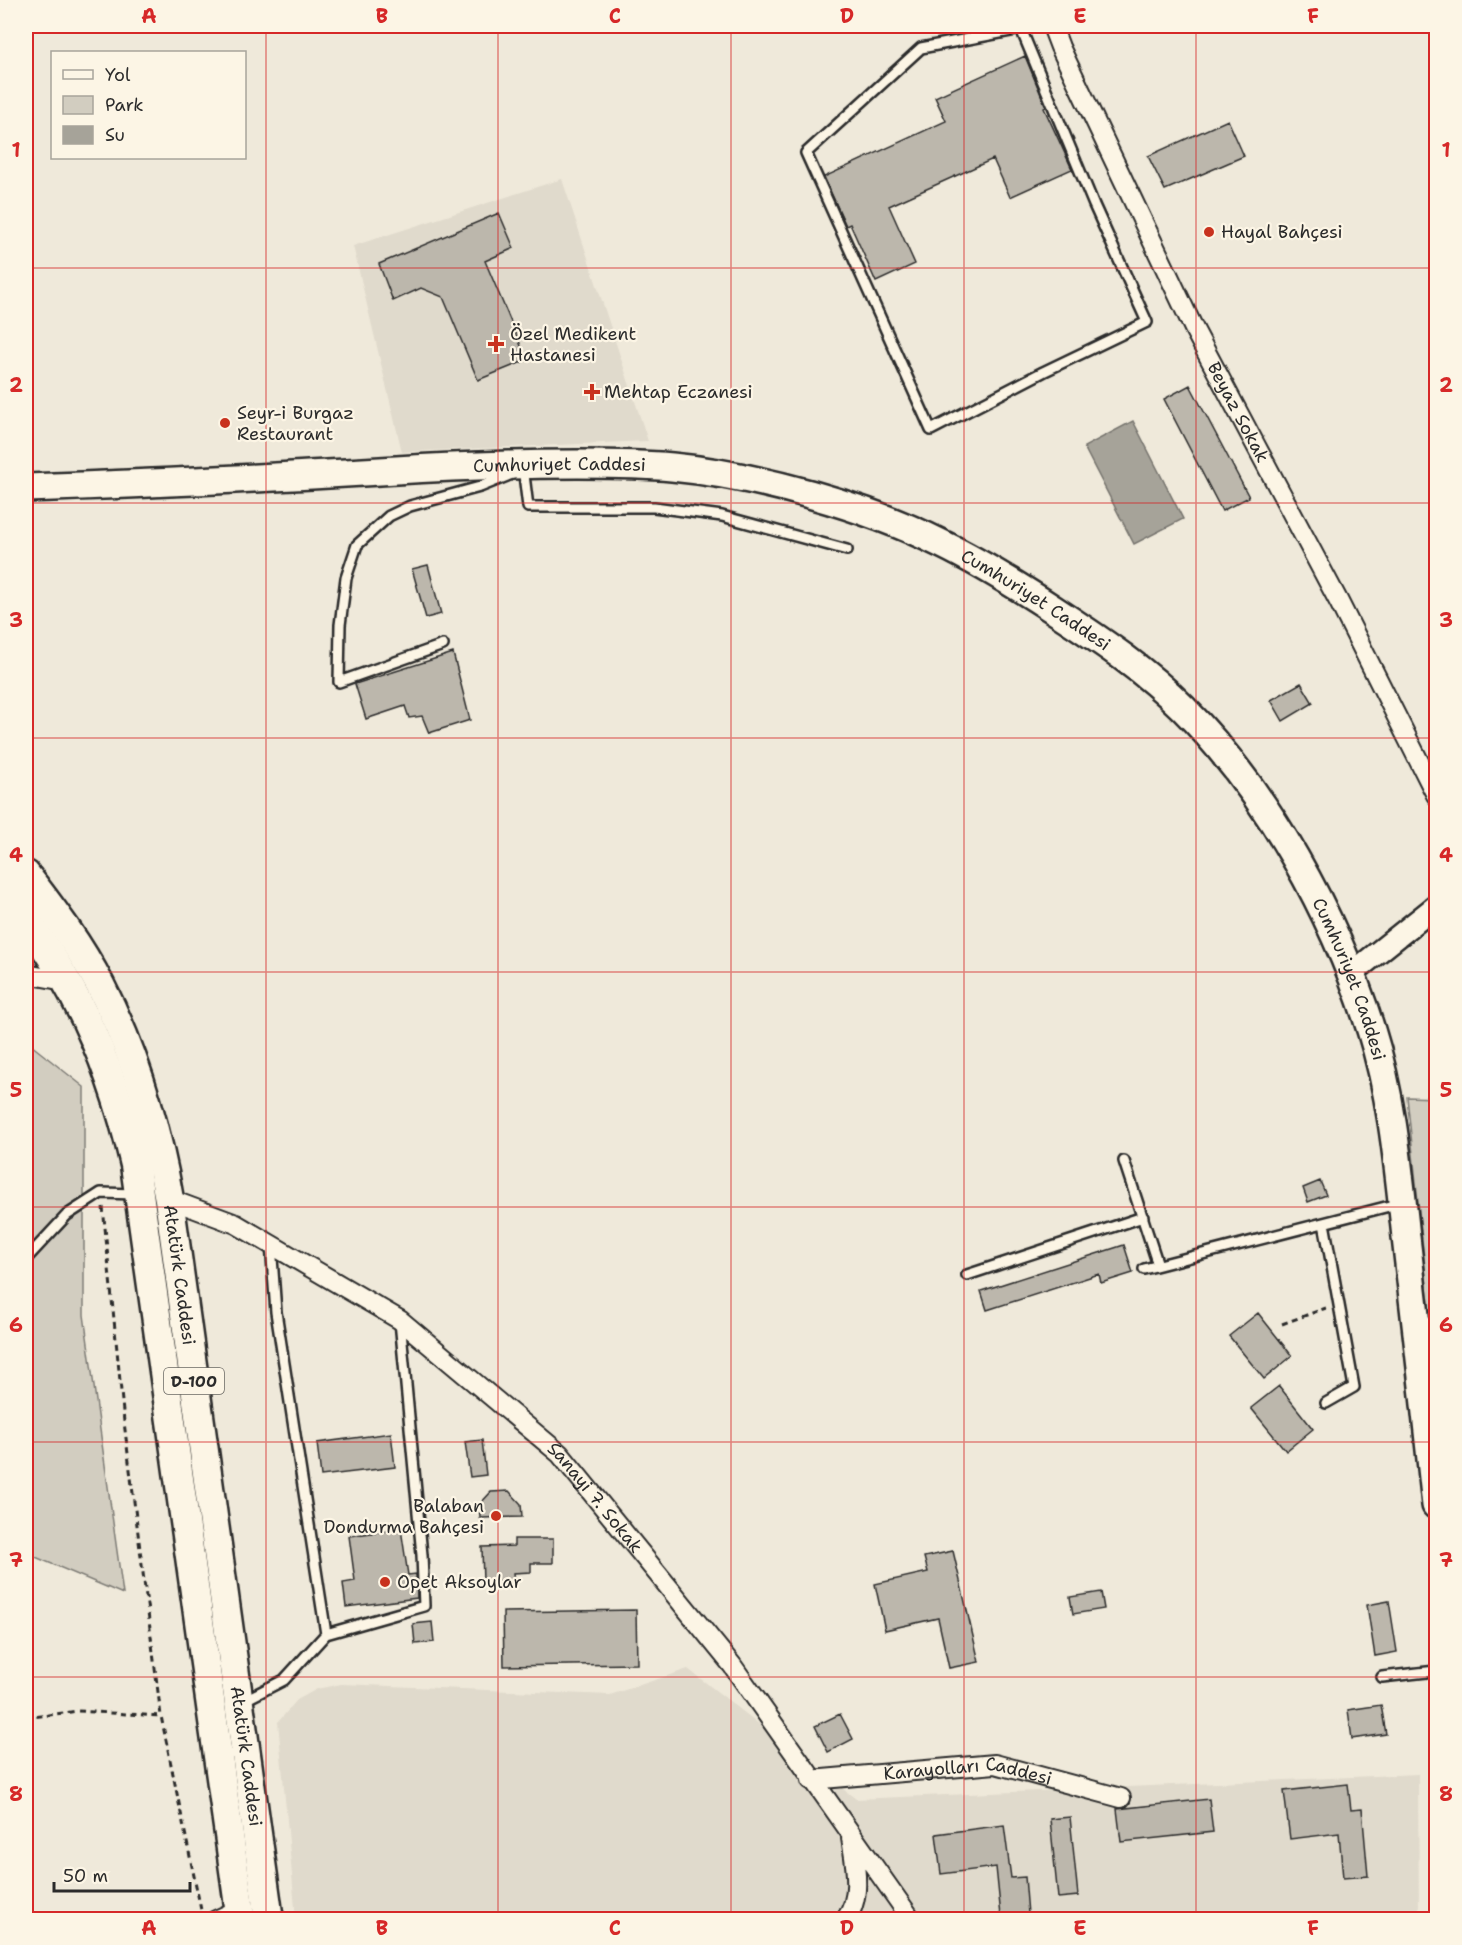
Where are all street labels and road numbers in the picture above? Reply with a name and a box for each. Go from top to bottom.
street label: Beyaz Sokak [1202,358,1275,467]
street label: Cumhuriyet Caddesi [473,452,646,478]
street label: Cumhuriyet Caddesi [957,544,1115,656]
street label: Cumhuriyet Caddesi [1307,894,1391,1063]
street label: Atatürk Caddesi [158,1203,201,1347]
road number: D-100 [164,1368,224,1394]
street label: Sanayi 7. Sokak [542,1436,648,1558]
street label: Atatürk Caddesi [225,1684,268,1828]
street label: Karayolları Caddesi [883,1752,1055,1791]

